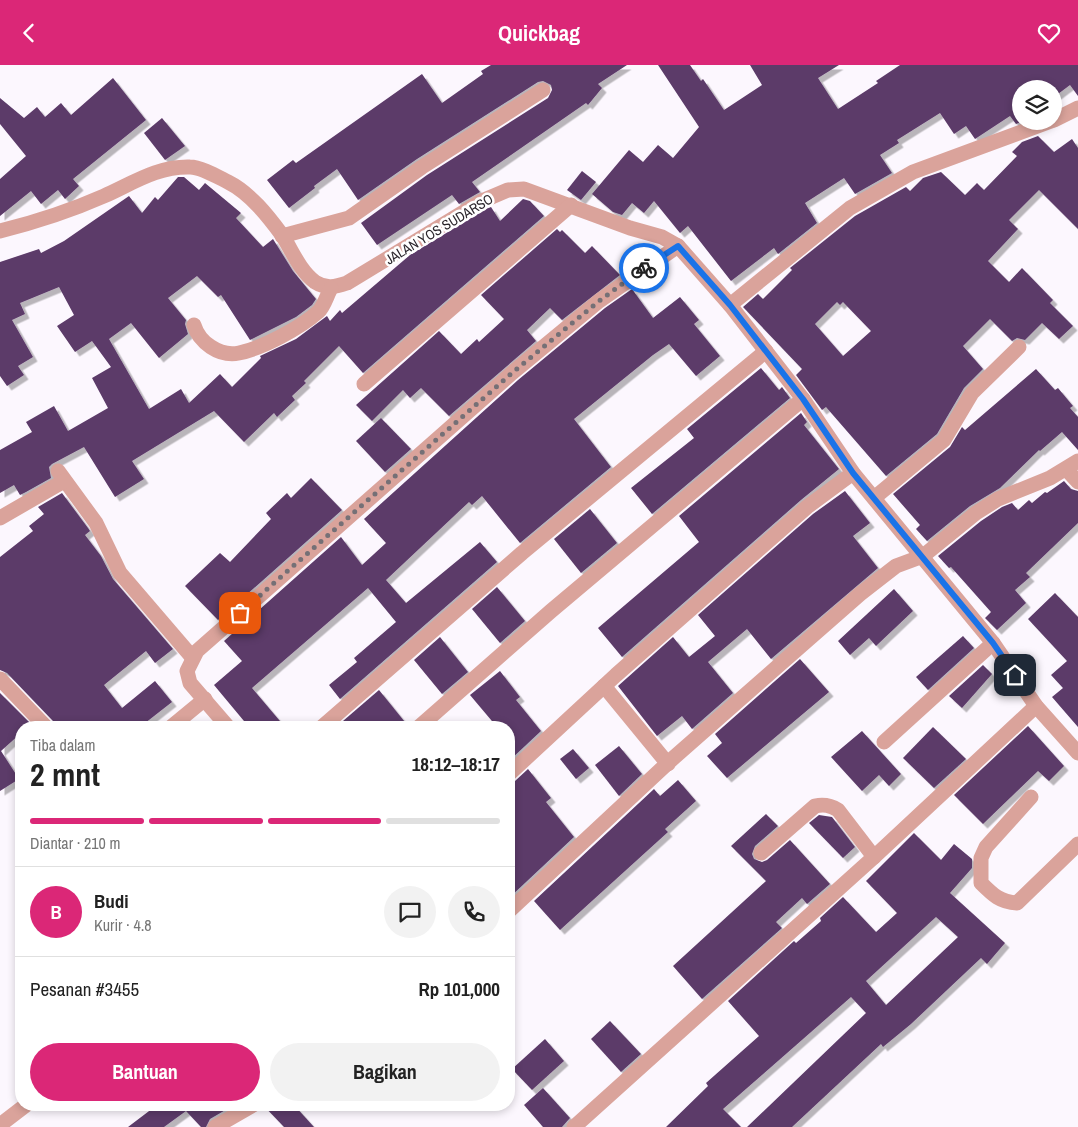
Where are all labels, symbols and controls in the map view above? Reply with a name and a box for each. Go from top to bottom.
text: Quickbag [498,18,580,48]
icon: back [15,19,43,47]
icon: heart [1035,19,1063,47]
map controls [1012,80,1062,130]
button: layers [1012,80,1062,130]
street label: JALAN YOS SUDARSO [382,190,496,268]
courier [619,243,669,293]
icon: bike [630,254,658,282]
pin [219,592,261,634]
icon: bag [226,599,254,627]
pin [994,654,1036,696]
icon: home [1001,661,1029,689]
text: Tiba dalam [30,734,95,756]
text: 18:12–18:17 [412,751,500,777]
text: 2 mnt [30,753,100,796]
text: Diantar · 210 m [30,832,120,854]
button: chat [384,886,436,938]
button: phone [448,886,500,938]
text: Budi [94,888,129,914]
text: B [50,899,62,925]
text: Kurir · 4.8 [94,914,152,936]
text: Pesanan #3455 [30,976,139,1002]
text: Rp 101,000 [419,976,500,1002]
button: Bantuan [30,1043,260,1101]
button: Bagikan [270,1043,500,1101]

